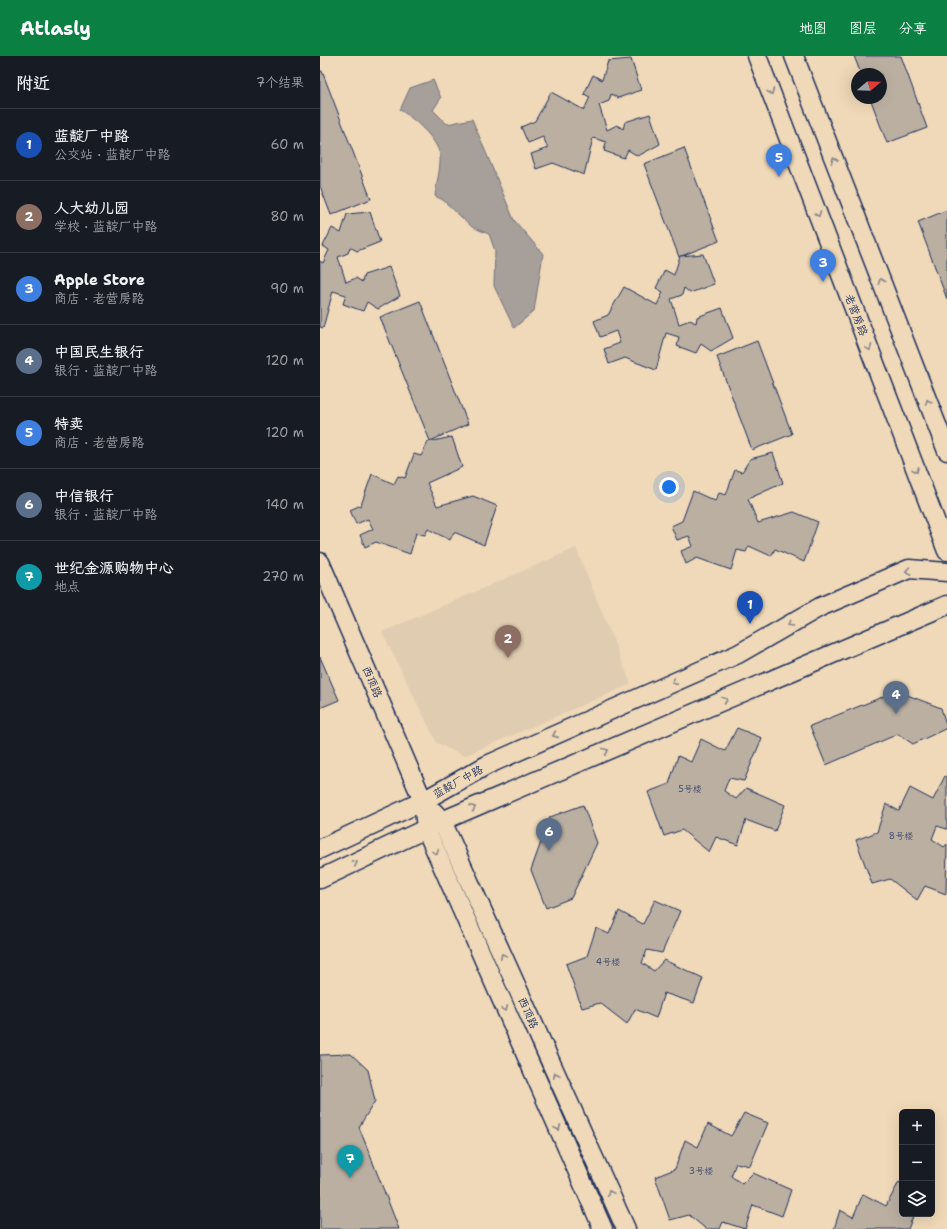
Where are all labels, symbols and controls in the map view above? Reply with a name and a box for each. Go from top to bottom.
text: Atlasly [20,16,91,41]
text: 地图 [799,19,827,37]
text: 图层 [849,19,877,37]
text: 分享 [899,19,927,37]
north arrow [851,68,887,104]
text: 附近 [16,72,50,94]
text: 7个结果 [256,74,304,91]
one-way arrow [767,89,775,96]
text: 蓝靛厂中路 [54,126,129,146]
text: 1 [26,136,32,153]
text: 60 m [271,136,304,153]
pin: 5 [766,144,792,177]
text: 公交站 · 蓝靛厂中路 [54,146,171,163]
one-way arrow [830,156,838,163]
text: 人大幼儿园 [54,198,129,218]
text: 2 [24,208,34,225]
text: 80 m [270,208,304,225]
one-way arrow [813,210,821,217]
text: 学校 · 蓝靛厂中路 [54,218,158,235]
pin: 3 [810,249,836,282]
text: Apple Store [54,270,145,290]
one-way arrow [877,277,885,284]
text: 3 [24,280,34,297]
text: 90 m [270,280,304,297]
text: 商店 · 老营房路 [54,290,145,307]
street label: 老营房路 [841,292,871,338]
text: 中国民生银行 [54,342,144,362]
one-way arrow [865,345,873,352]
text: 4 [24,352,34,369]
text: 120 m [266,352,304,369]
text: 银行 · 蓝靛厂中路 [54,362,158,379]
one-way arrow [924,399,932,406]
text: 特卖 [54,414,84,434]
text: 5 [25,424,33,441]
text: 120 m [266,424,304,441]
text: 商店 · 老营房路 [54,434,145,451]
one-way arrow [911,466,919,473]
your location [659,477,679,497]
text: 中信银行 [54,486,114,506]
text: 6 [24,496,34,513]
text: 140 m [265,496,304,513]
text: 银行 · 蓝靛厂中路 [54,506,158,523]
text: 世纪金源购物中心 [54,558,174,578]
one-way arrow [905,566,912,575]
text: 7 [24,568,34,585]
text: 270 m [262,568,304,585]
text: 地点 [54,578,80,595]
pin: 1 [737,591,763,624]
one-way arrow [787,620,794,627]
pin: 2 [495,625,521,658]
street label: 西顶路 [359,664,385,700]
one-way arrow [671,677,679,685]
pin: 4 [883,681,909,714]
one-way arrow [721,697,729,705]
one-way arrow [552,730,560,738]
one-way arrow [602,748,609,756]
street label: 蓝靛厂中路 [430,762,486,802]
house number: 5号楼 [678,783,702,795]
one-way arrow [469,805,477,813]
pin: 6 [536,818,562,851]
house number: 8号楼 [889,830,913,842]
one-way arrow [431,848,439,855]
one-way arrow [351,860,359,868]
one-way arrow [500,953,508,961]
house number: 4号楼 [596,956,620,968]
street label: 西顶路 [514,995,542,1031]
one-way arrow [501,1005,509,1012]
one-way arrow [553,1072,561,1079]
map controls [899,1109,935,1217]
button: + [899,1109,935,1145]
one-way arrow [553,1123,561,1131]
pin: 7 [337,1145,363,1178]
button: − [899,1145,935,1181]
house number: 3号楼 [689,1165,713,1177]
button: layers [899,1181,935,1217]
one-way arrow [606,1190,614,1197]

